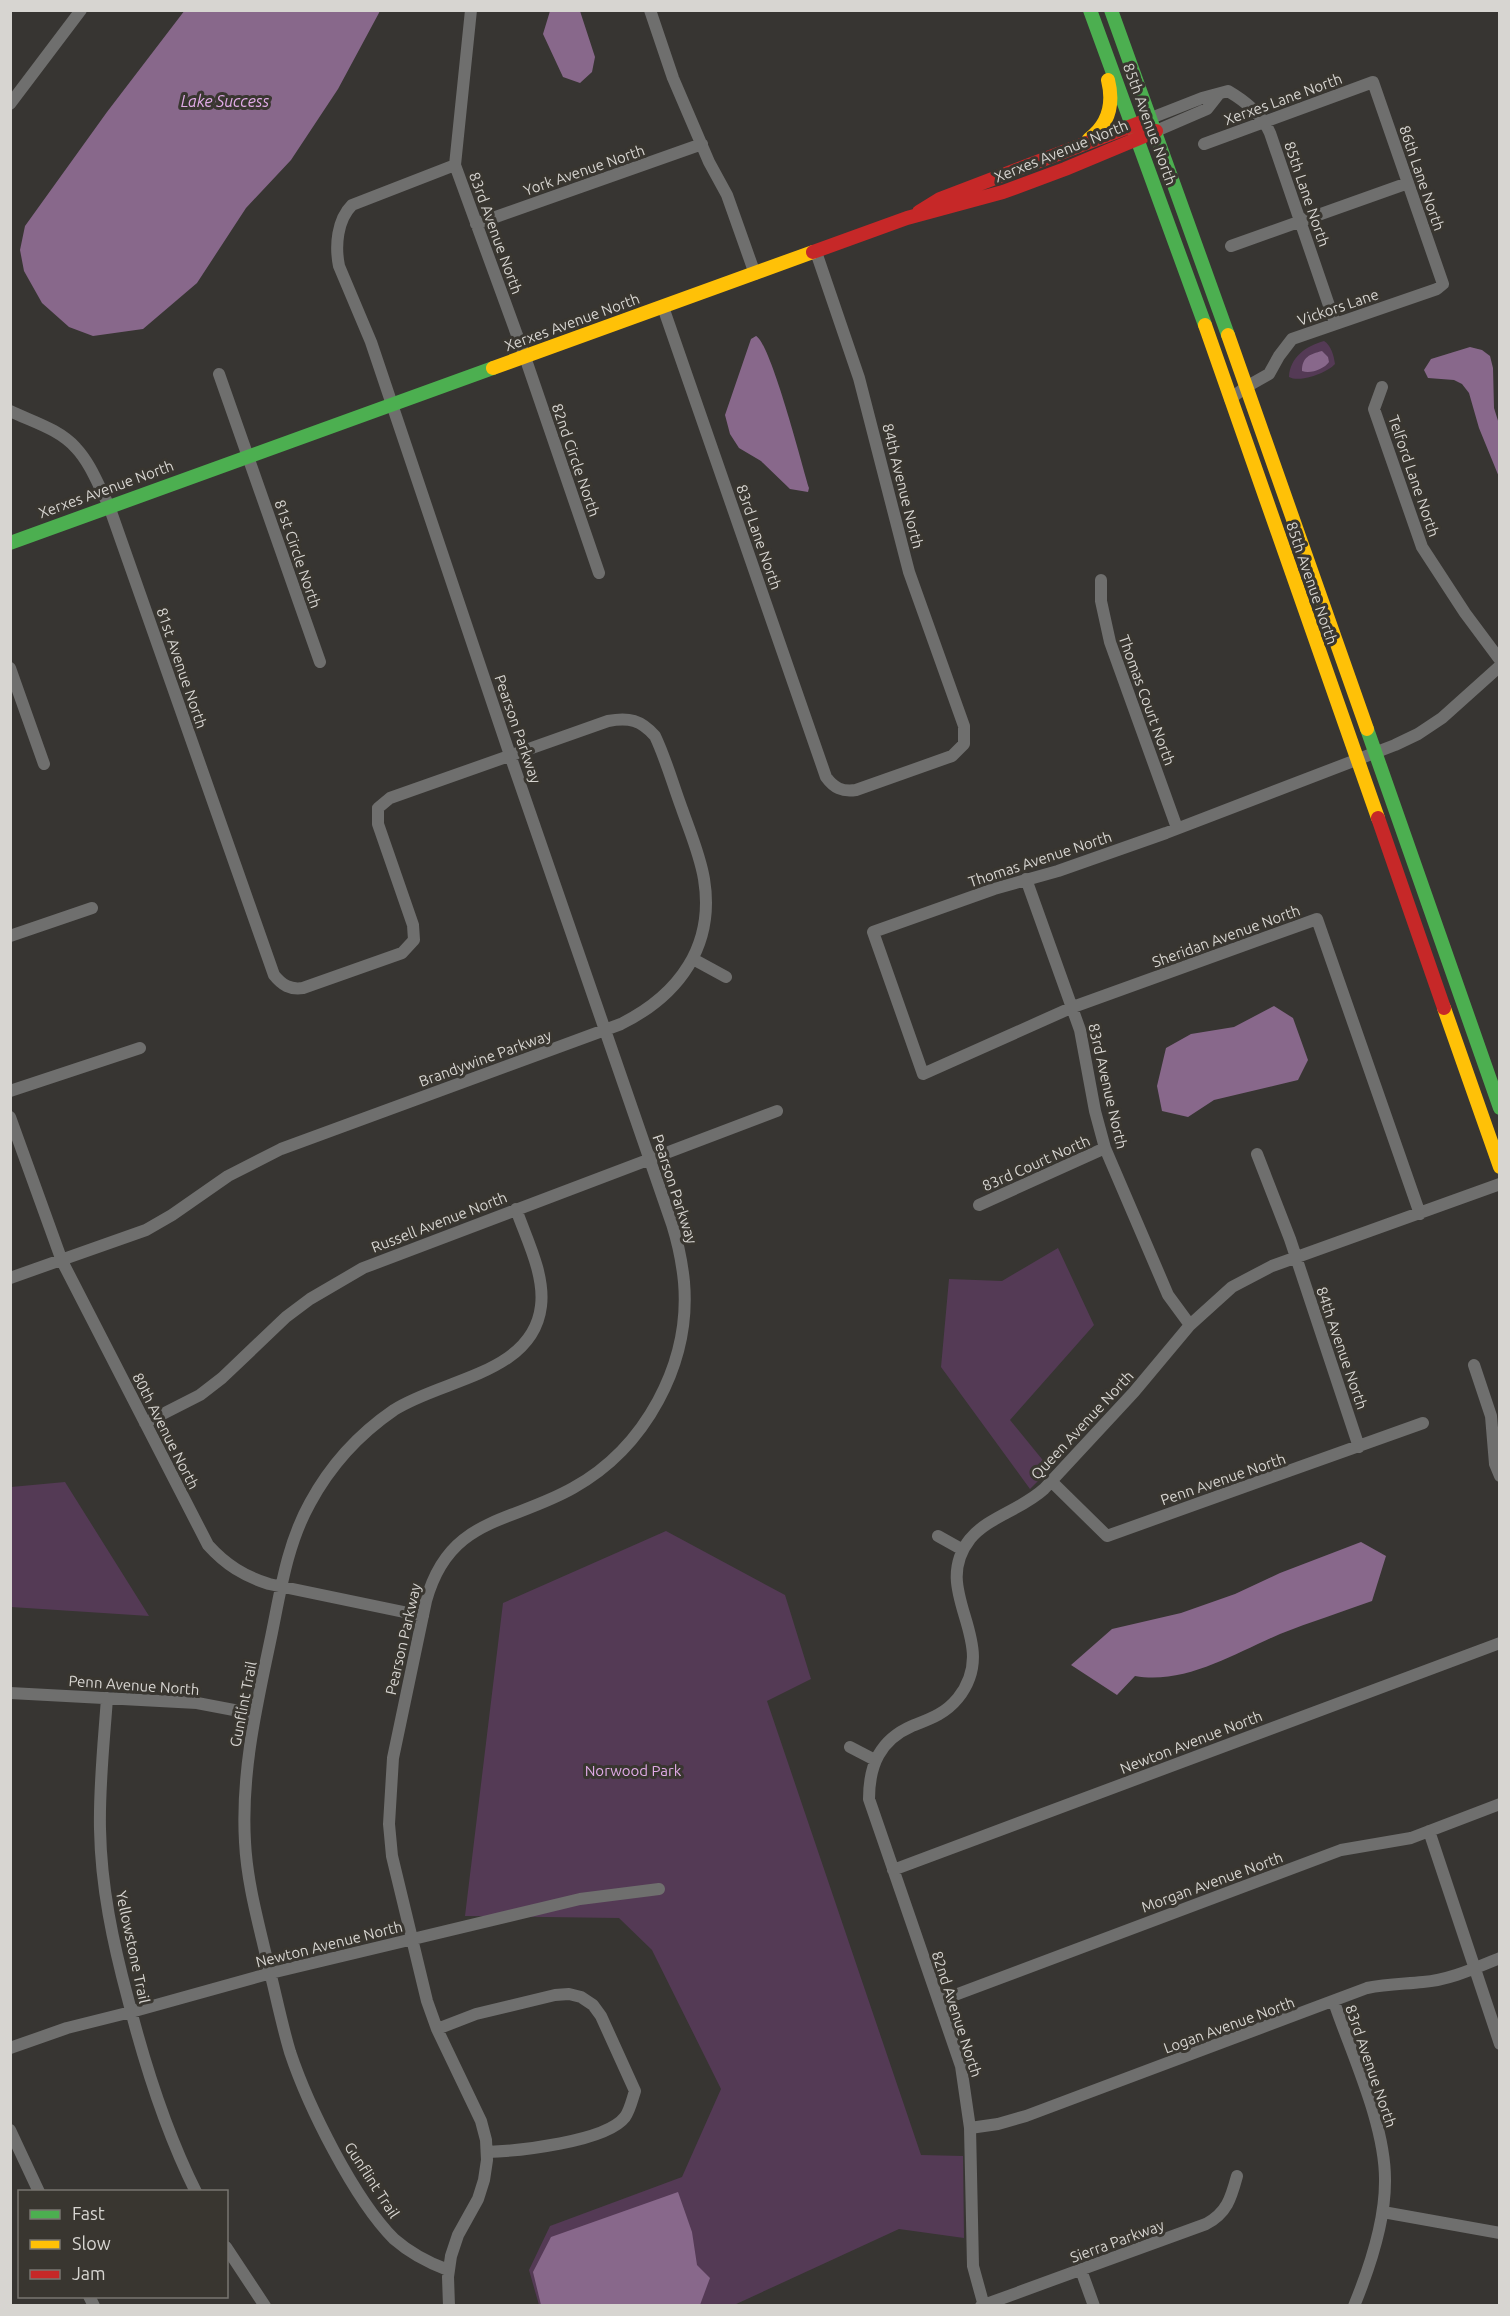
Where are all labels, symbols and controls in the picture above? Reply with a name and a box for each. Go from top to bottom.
street label: 85th Avenue North [1120,61,1180,187]
street label: Xerxes Lane North [1222,70,1344,128]
water label: Lake Success [181,92,269,110]
street label: Xerxes Avenue North [992,116,1130,186]
street label: 86th Lane North [1396,123,1448,233]
street label: 85th Lane North [1281,139,1333,249]
street label: York Avenue North [521,141,647,199]
street label: 83rd Avenue North [466,170,526,296]
street label: Vickors Lane [1295,285,1381,329]
street label: Xerxes Avenue North [502,290,642,354]
street label: 82nd Circle North [549,401,603,519]
street label: Telford Lane North [1385,413,1443,539]
street label: 84th Avenue North [879,422,927,550]
street label: Xerxes Avenue North [36,457,176,521]
street label: 83rd Lane North [733,482,785,592]
street label: 81st Circle North [271,498,325,610]
street label: 85th Avenue North [1283,520,1341,646]
street label: 81st Avenue North [153,605,211,731]
street label: Thomas Court North [1116,633,1178,767]
street label: Pearson Parkway [491,672,545,786]
street label: Thomas Avenue North [966,828,1114,890]
street label: Sheridan Avenue North [1150,901,1302,971]
street label: 83rd Avenue North [1085,1022,1131,1150]
street label: Brandywine Parkway [416,1026,554,1090]
street label: Pearson Parkway [649,1132,701,1246]
street label: 83rd Court North [980,1132,1092,1194]
street label: Russell Avenue North [369,1188,509,1256]
street label: 84th Avenue North [1313,1285,1371,1411]
street label: Queen Avenue North [1027,1367,1137,1483]
street label: 80th Avenue North [129,1370,203,1492]
street label: Penn Avenue North [1158,1450,1288,1508]
street label: Pearson Parkway [382,1582,424,1696]
street label: Gunflint Trail [226,1660,260,1748]
street label: Penn Avenue North [68,1672,200,1698]
street label: Newton Avenue North [1118,1707,1264,1777]
park label: Norwood Park [585,1762,682,1779]
street label: Morgan Avenue North [1139,1848,1285,1916]
street label: Yellowstone Trail [113,1889,153,2005]
street label: Newton Avenue North [254,1918,404,1970]
street label: 82nd Avenue North [929,1949,985,2079]
street label: Logan Avenue North [1161,1993,1297,2057]
street label: 83rd Avenue North [1342,2003,1400,2129]
street label: Gunflint Trail [341,2139,403,2221]
legend [18,2190,228,2298]
text: Fast [72,2203,105,2223]
street label: Sierra Parkway [1068,2216,1166,2266]
text: Slow [72,2233,111,2253]
text: Jam [72,2263,106,2283]

